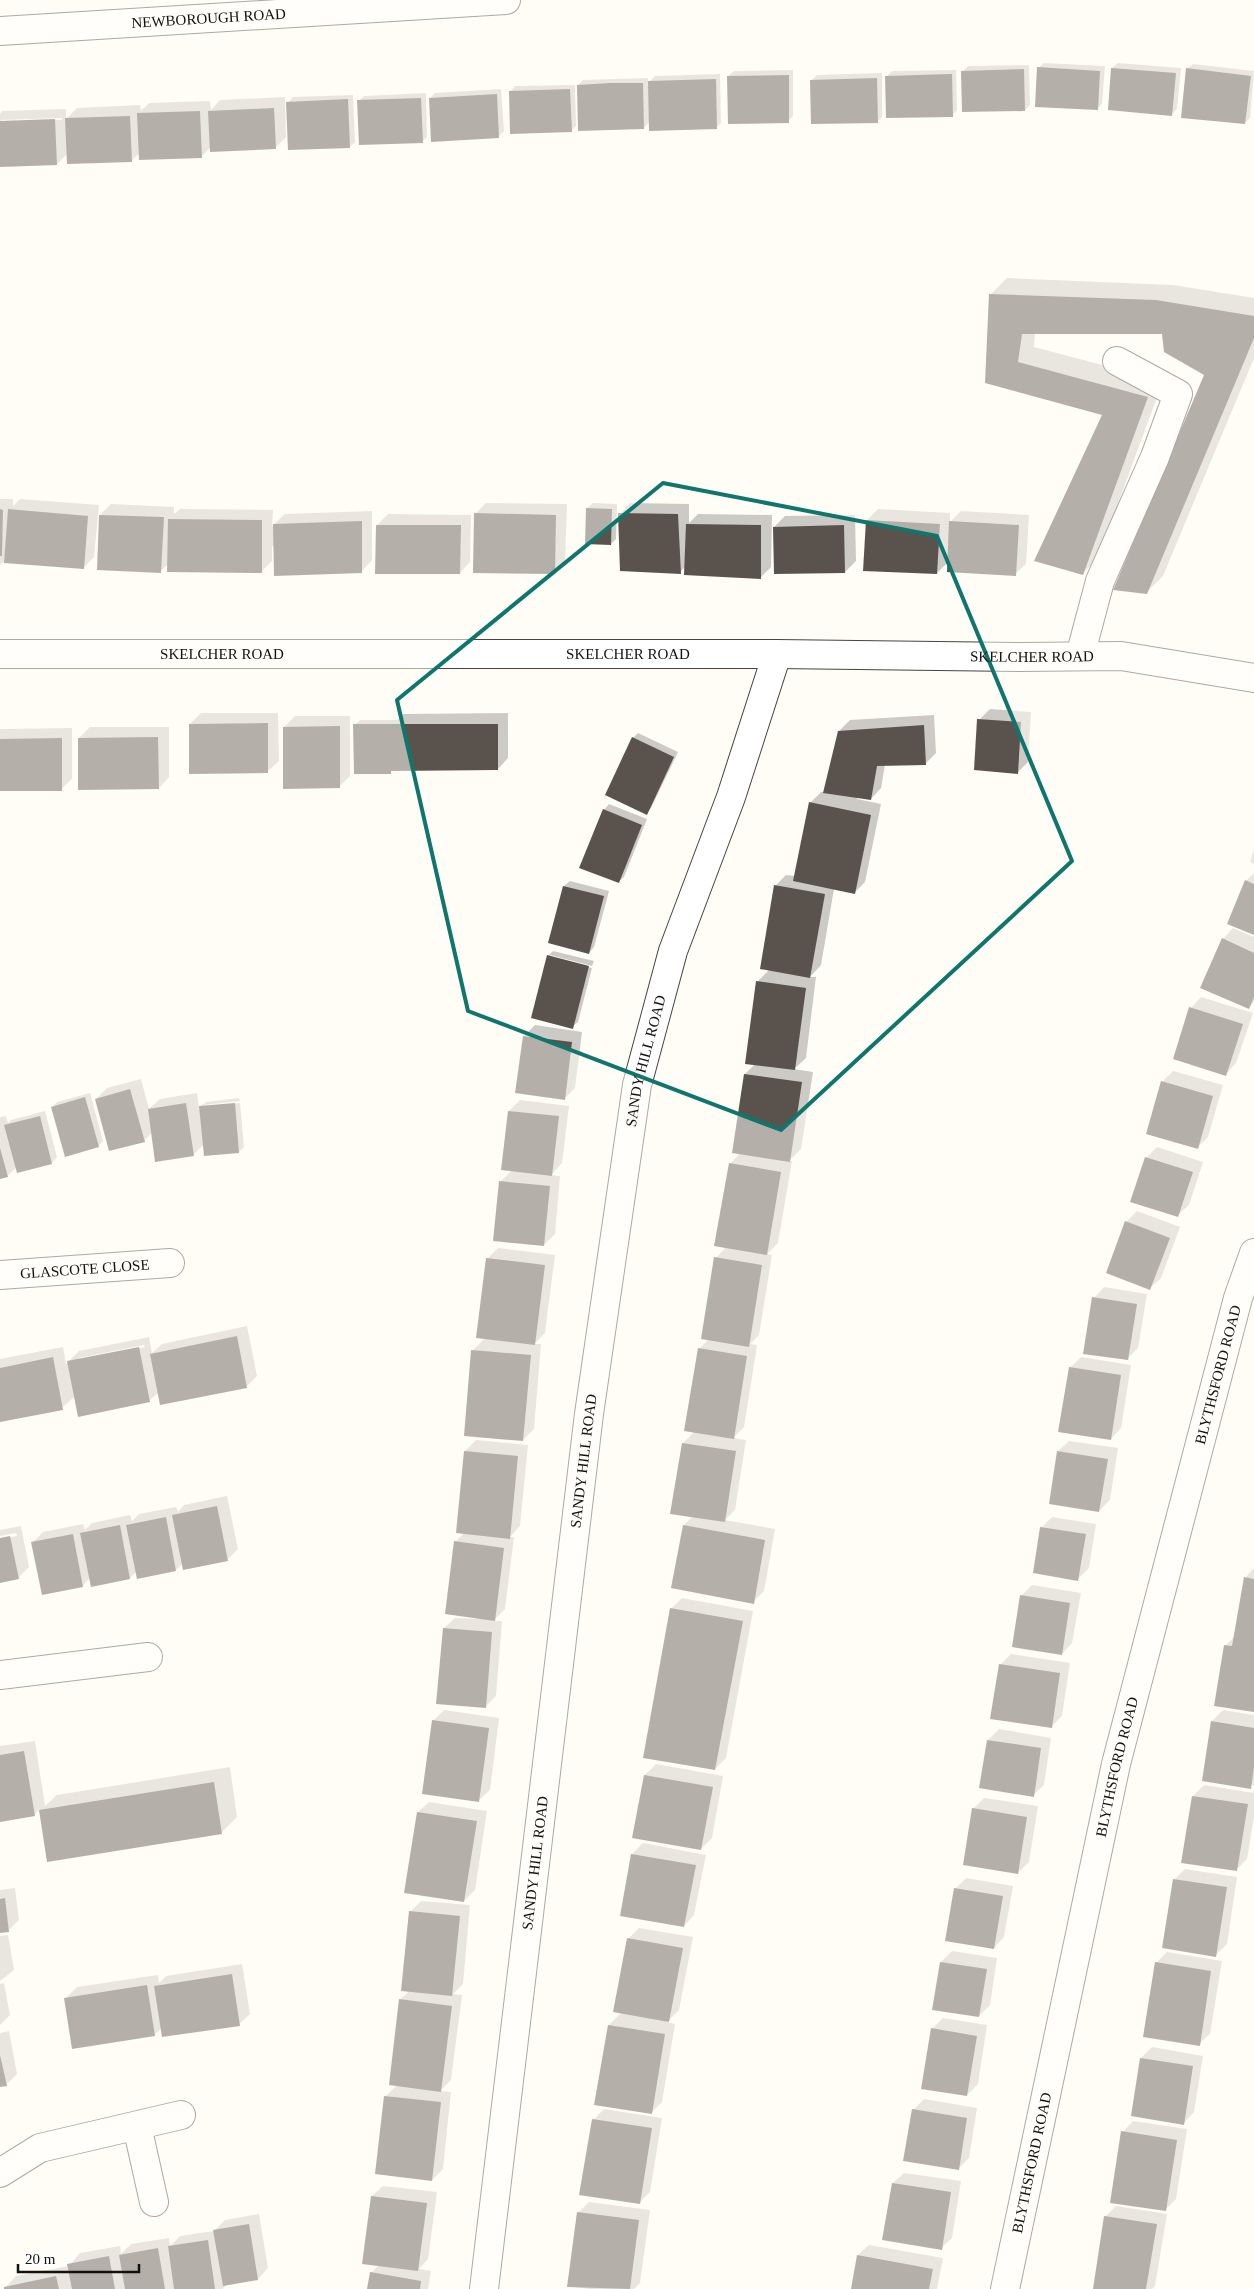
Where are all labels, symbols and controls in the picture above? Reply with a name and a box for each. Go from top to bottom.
street label: NEWBOROUGH ROAD [131,5,286,31]
street label: SKELCHER ROAD [160,646,284,662]
street label: SKELCHER ROAD [566,646,690,662]
street label: SKELCHER ROAD [970,648,1094,665]
street label: SANDY HILL ROAD [623,993,669,1128]
street label: GLASCOTE CLOSE [20,1256,150,1282]
street label: BLYTHSFORD ROAD [1192,1303,1244,1446]
street label: SANDY HILL ROAD [567,1393,600,1529]
street label: BLYTHSFORD ROAD [1093,1695,1141,1838]
street label: SANDY HILL ROAD [519,1795,551,1931]
street label: BLYTHSFORD ROAD [1009,2091,1054,2235]
scale bar [18,2242,139,2274]
text: 20 m [25,2251,56,2267]

